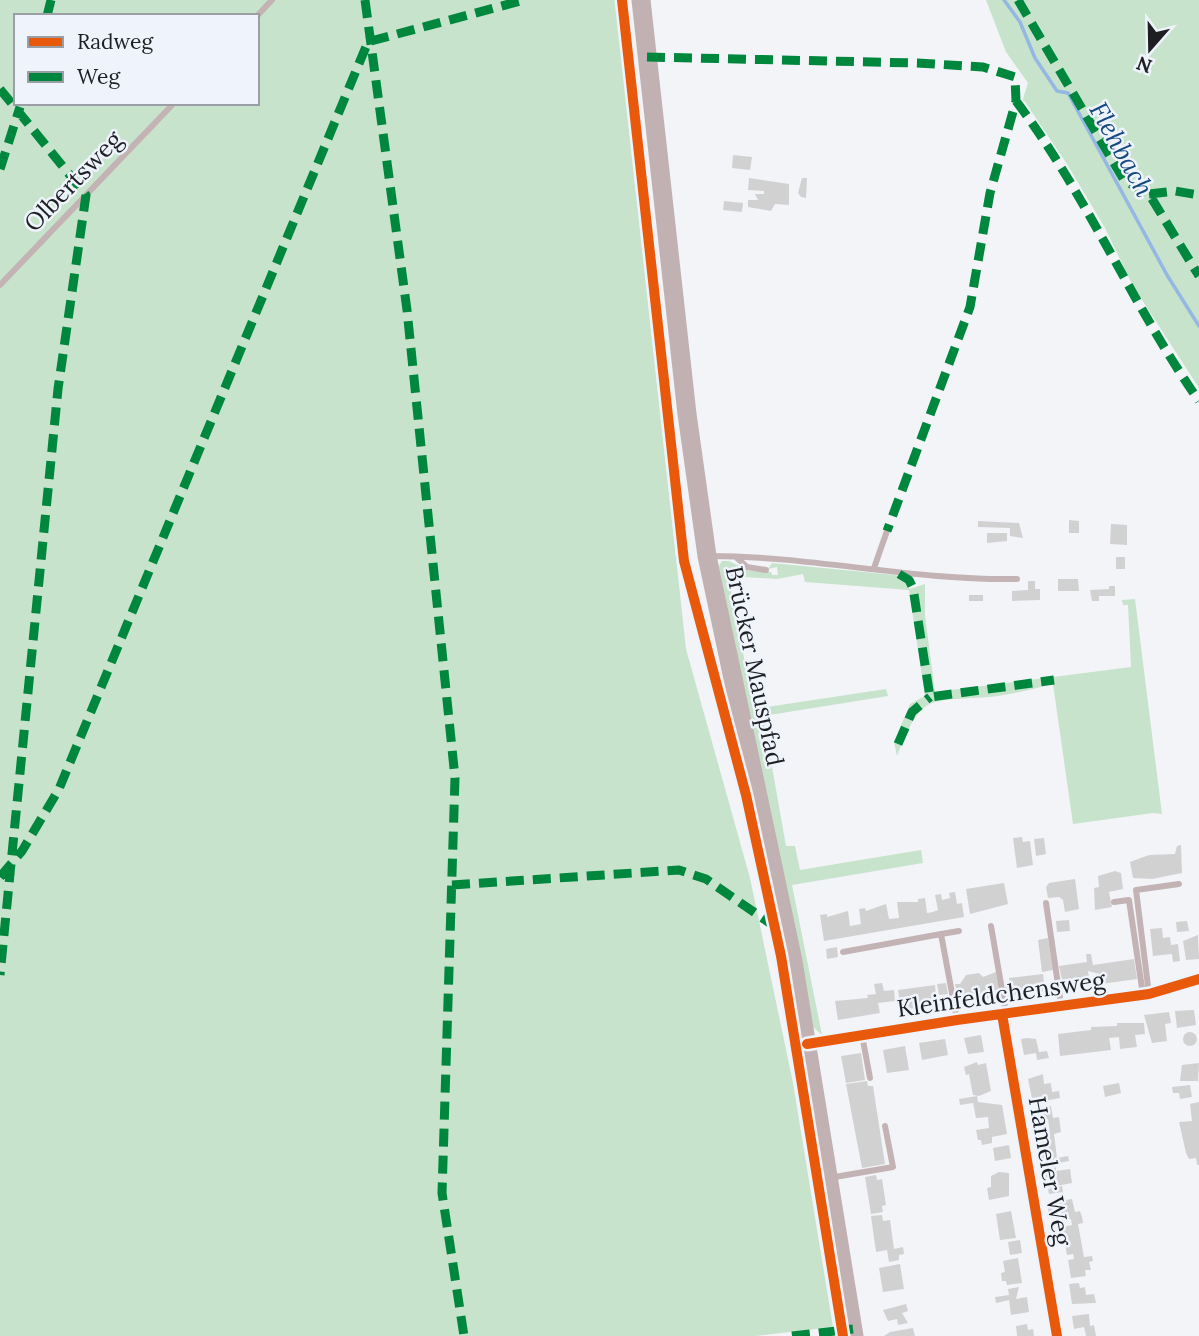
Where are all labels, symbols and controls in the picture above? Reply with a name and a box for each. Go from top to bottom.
legend [14,14,259,105]
north arrow [1115,14,1185,84]
text: Radweg [77,28,153,55]
text: N [1133,51,1155,79]
text: Weg [77,63,120,90]
water label: Flehbach [1083,96,1162,202]
street label: Olbertsweg [17,123,129,238]
street label: Brücker Mauspfad [719,563,791,769]
street label: Kleinfeldchensweg [895,964,1108,1024]
street label: Hameler Weg [1022,1094,1078,1249]

